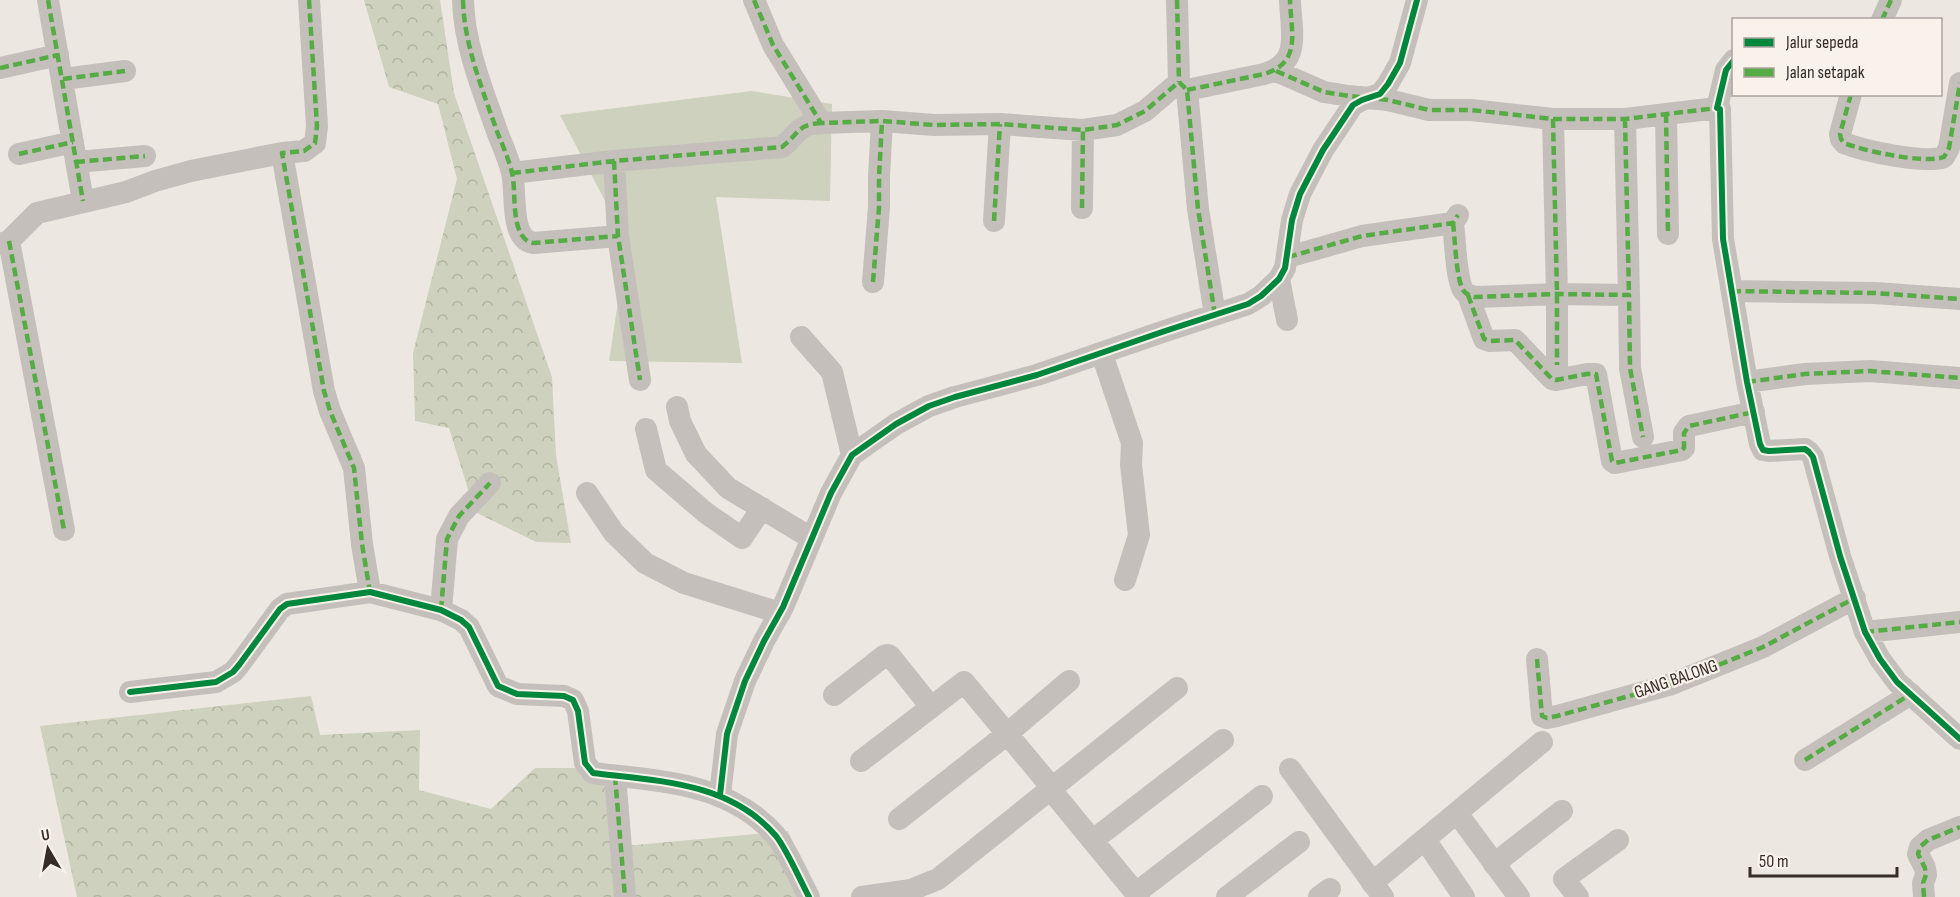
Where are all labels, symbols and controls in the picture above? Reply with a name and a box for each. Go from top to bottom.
legend [1732,18,1942,96]
text: Jalur sepeda [1785,32,1858,53]
text: Jalan setapak [1785,62,1865,83]
street label: GANG BALONG [1632,655,1720,703]
north arrow [18,819,78,879]
text: U [40,826,51,846]
scale bar [1750,840,1897,878]
text: 50 m [1759,851,1789,872]

